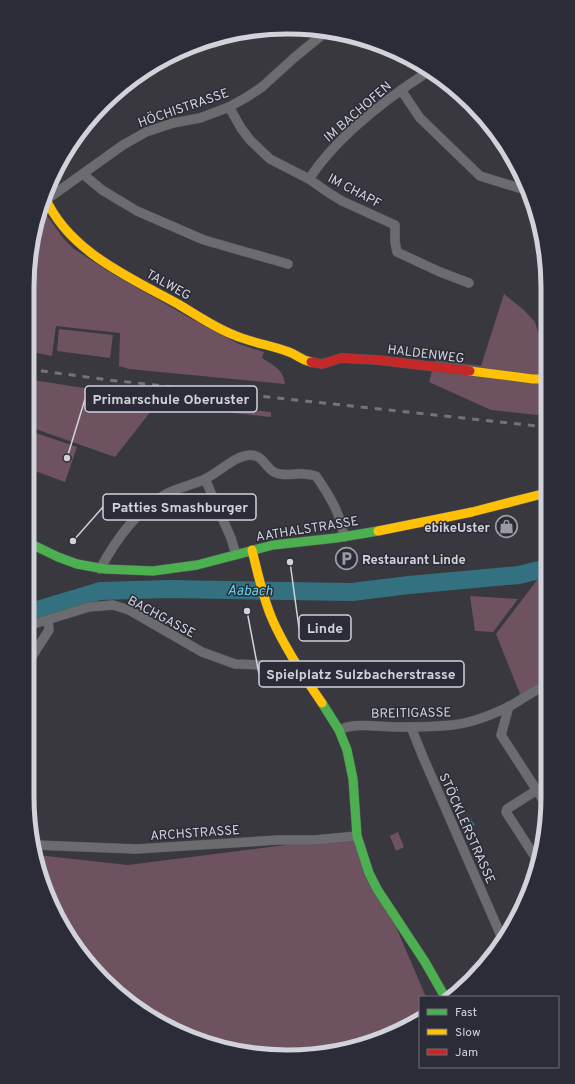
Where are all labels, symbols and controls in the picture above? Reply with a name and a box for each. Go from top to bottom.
street label: IM BACHOFEN [321,79,395,146]
street label: HÖCHISTRASSE [136,84,231,132]
street label: IM CHAPF [325,171,384,213]
street label: TALWEG [143,267,193,305]
street label: HALDENWEG [386,342,465,368]
callout: Primarschule Oberuster [85,386,257,412]
text: Primarschule Oberuster [93,392,250,409]
callout: Patties Smashburger [103,494,256,520]
text: Patties Smashburger [112,500,248,517]
street label: AATHALSTRASSE [255,514,360,546]
shop icon: ebikeUster [493,514,519,540]
place label: ebikeUster [424,521,491,537]
parking icon: Restaurant Linde [334,546,360,572]
place label: Restaurant Linde [362,553,466,569]
water label: Aabach [227,583,273,600]
street label: BACHGASSE [124,593,198,642]
callout: Linde [299,615,351,641]
text: Linde [307,621,343,638]
callout: Spielplatz Sulzbacherstrasse [259,661,464,687]
text: Spielplatz Sulzbacherstrasse [266,667,456,684]
street label: BREITIGASSE [371,705,451,723]
street label: STÖCKLERSTRASSE [435,770,500,887]
street label: ARCHSTRASSE [150,823,240,845]
legend [419,996,559,1068]
text: Fast [455,1005,477,1021]
text: Slow [455,1025,481,1041]
text: Jam [455,1045,478,1061]

